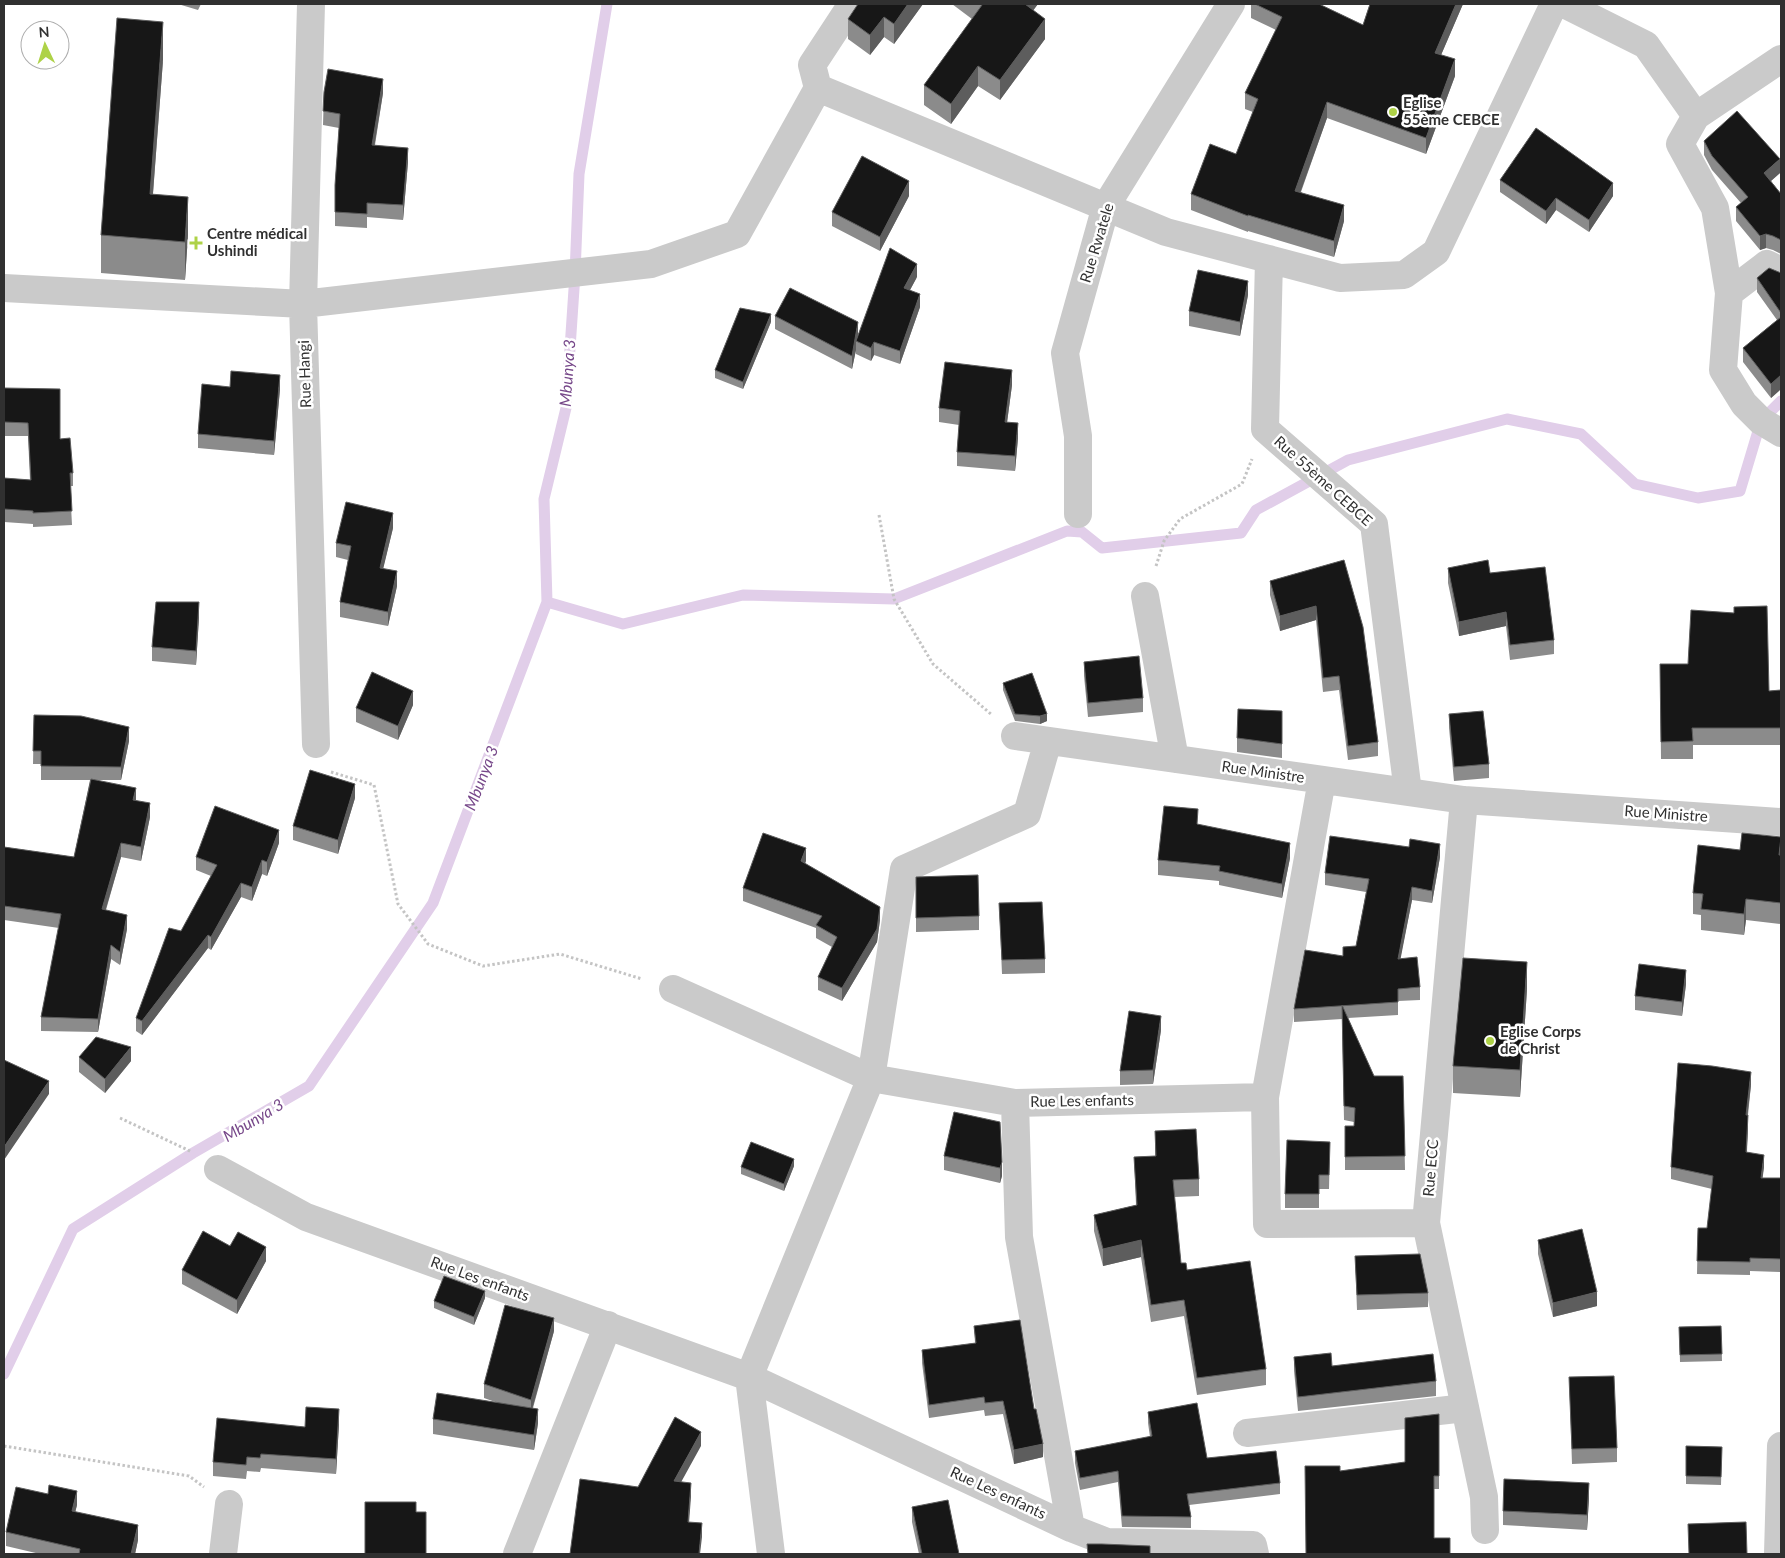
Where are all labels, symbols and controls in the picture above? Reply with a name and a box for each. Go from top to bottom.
north arrow [20,20,70,70]
text: N [38,23,50,40]
place label: Eglise 55ème CEBCE [1403,93,1500,128]
marker: Eglise 55ème CEBCE [1387,106,1399,118]
street label: Rue Rwatele [1075,201,1117,285]
place label: Centre médical Ushindi [207,224,307,259]
marker: Centre médical Ushindi [189,236,203,250]
water label: Mbunya 3 [555,339,578,407]
street label: Rue Hangi [294,340,314,408]
street label: Rue 55ème CEBCE [1271,432,1376,529]
water label: Mbunya 3 [460,743,501,813]
street label: Rue Ministre [1221,756,1306,786]
street label: Rue Ministre [1624,801,1708,825]
place label: Eglise Corps de Christ [1500,1022,1582,1057]
marker: Eglise Corps de Christ [1484,1035,1496,1047]
street label: Rue Les enfants [1030,1090,1134,1110]
water label: Mbunya 3 [219,1094,287,1145]
street label: Rue ECC [1419,1138,1441,1197]
street label: Rue Les enfants [429,1252,532,1304]
street label: Rue Les enfants [948,1462,1049,1522]

